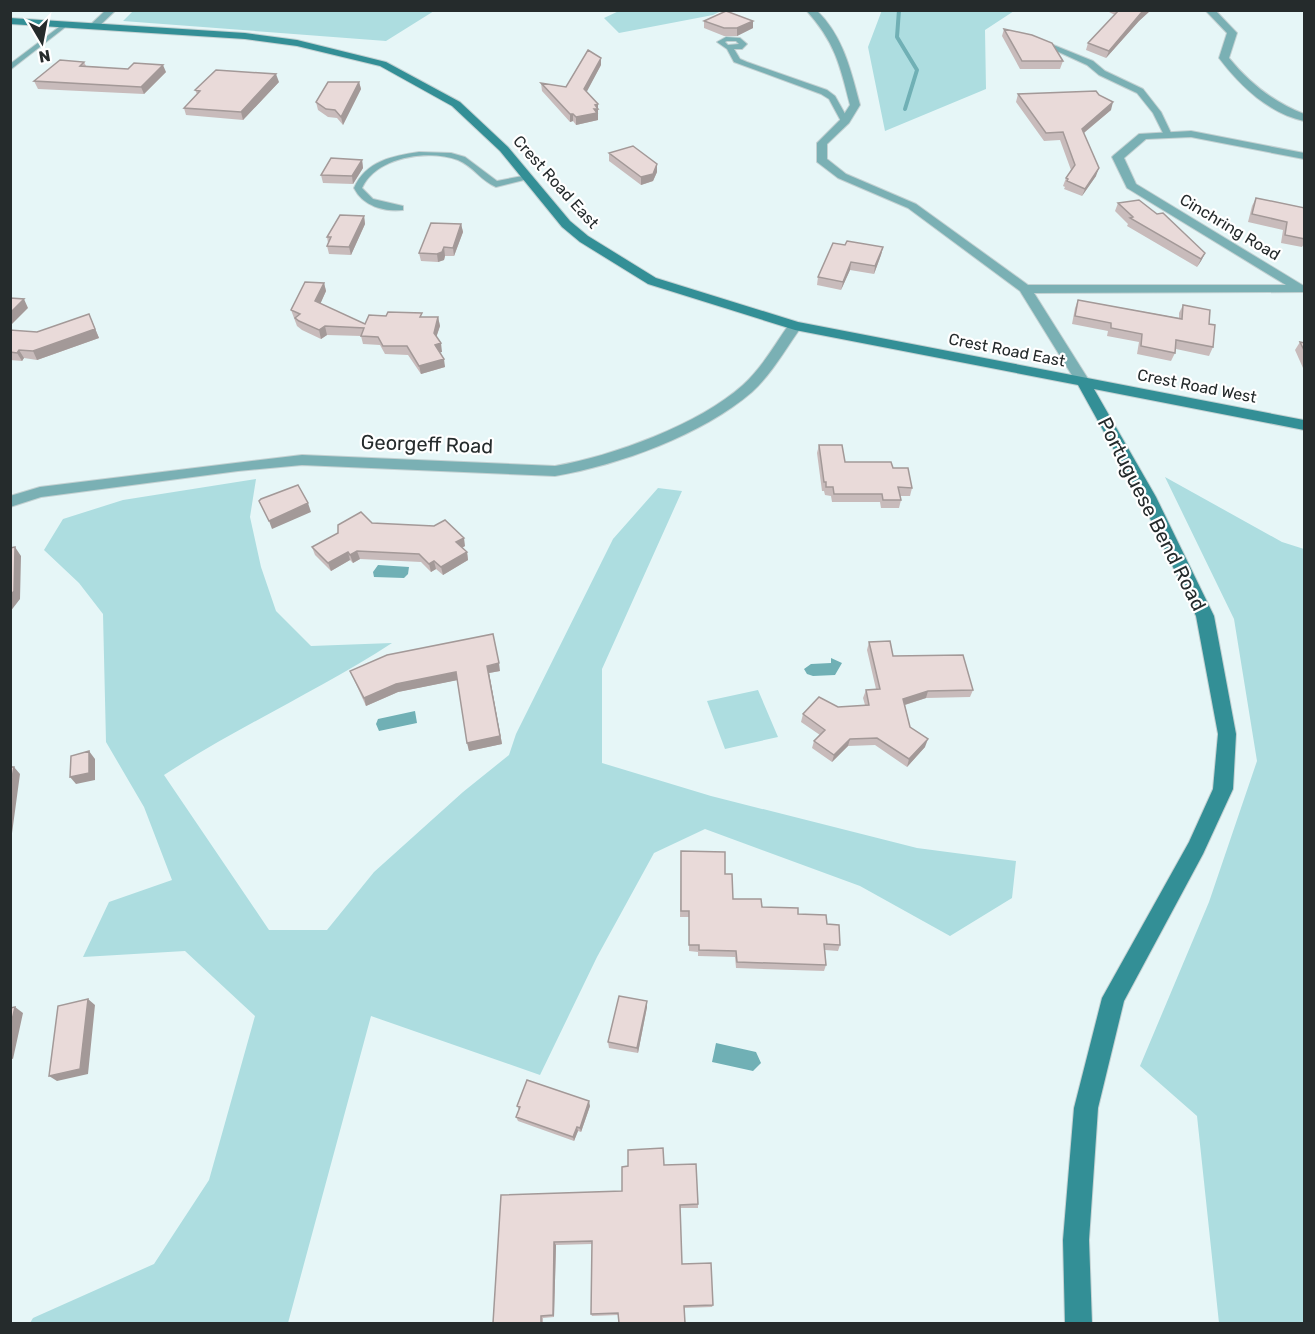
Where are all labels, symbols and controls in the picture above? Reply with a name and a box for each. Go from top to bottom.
north arrow [12,12,72,72]
text: N [37,46,52,67]
street label: Crest Road East [509,132,603,232]
street label: Cinchring Road [1176,190,1284,264]
street label: Crest Road East [947,329,1067,371]
street label: Crest Road West [1136,365,1258,407]
street label: Portuguese Bend Road [1093,413,1211,615]
street label: Georgeff Road [360,430,494,458]

